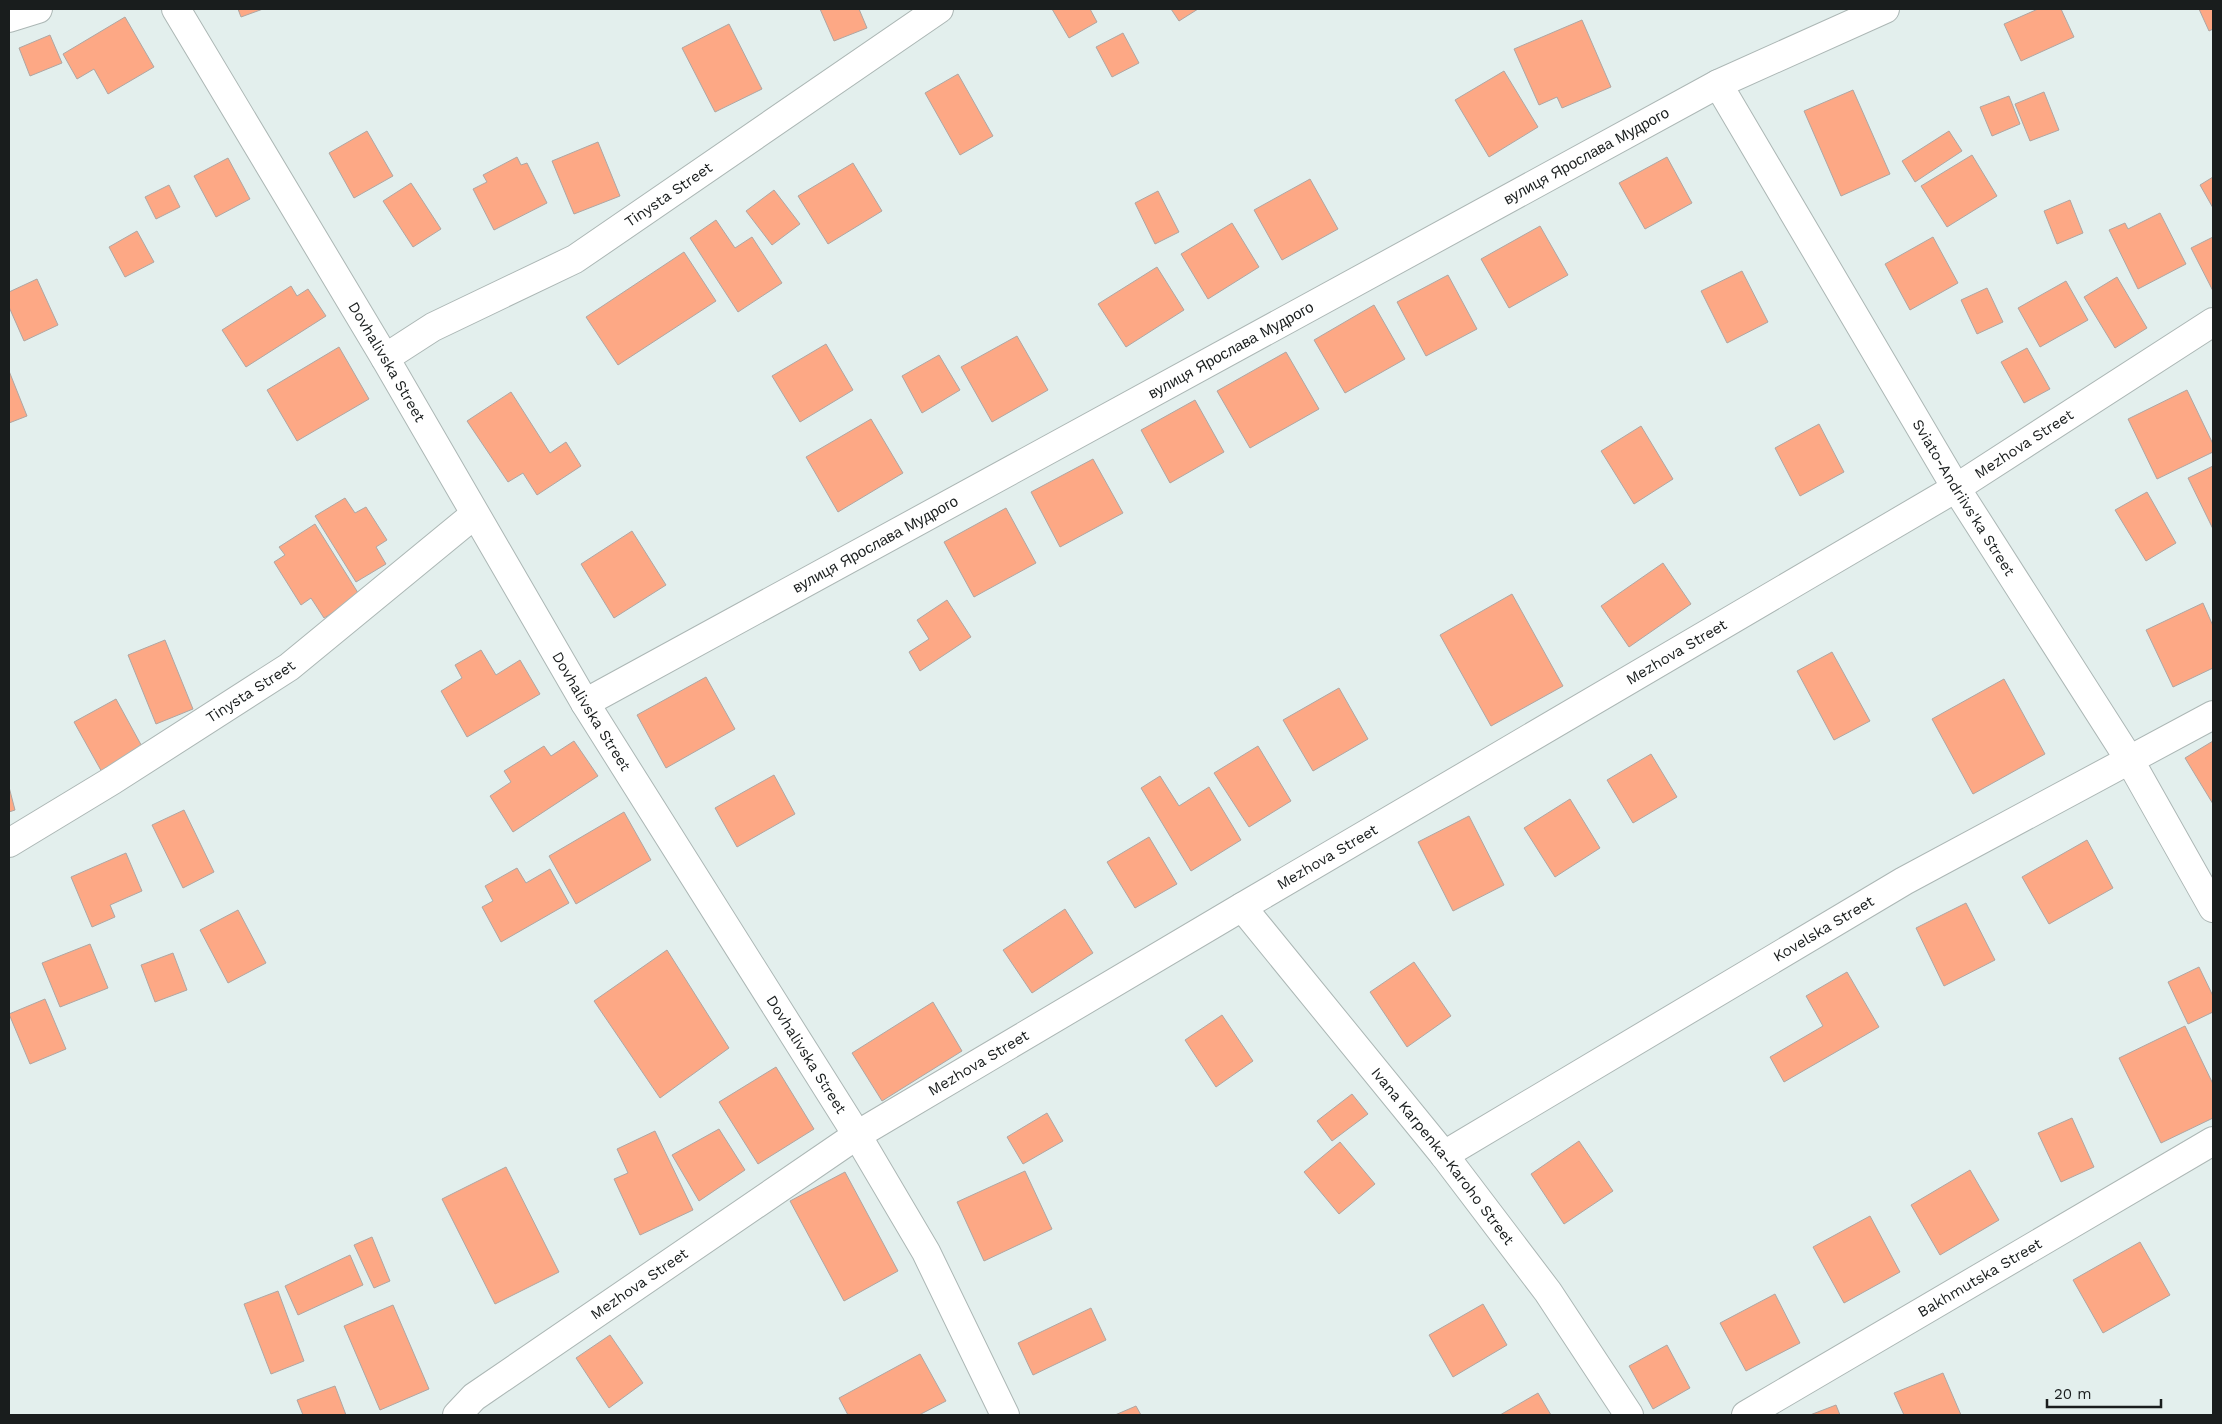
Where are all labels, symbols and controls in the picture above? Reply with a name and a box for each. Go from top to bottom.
street label: вулиця Ярослава Мудрого [1500,103,1672,208]
street label: Tinysta Street [621,158,716,231]
street label: Dovhalivska Street [344,298,429,426]
street label: вулиця Ярослава Мудрого [1145,298,1317,403]
street label: Mezhova Street [1971,405,2077,483]
street label: Sviato-Andriivs'ka Street [1909,416,2019,580]
street label: вулиця Ярослава Мудрого [790,492,961,597]
street label: Mezhova Street [1623,615,1731,689]
street label: Dovhalivska Street [548,649,635,775]
street label: Tinysta Street [203,656,299,727]
street label: Mezhova Street [1274,820,1381,894]
street label: Kovelska Street [1770,892,1878,966]
street label: Dovhalivska Street [762,992,851,1118]
street label: Mezhova Street [925,1026,1033,1100]
street label: Ivana Karpenka-Karoho Street [1367,1064,1518,1249]
street label: Bakhmutska Street [1914,1234,2046,1321]
street label: Mezhova Street [587,1244,692,1323]
scale bar [2047,1376,2161,1408]
text: 20 m [2054,1385,2092,1403]

